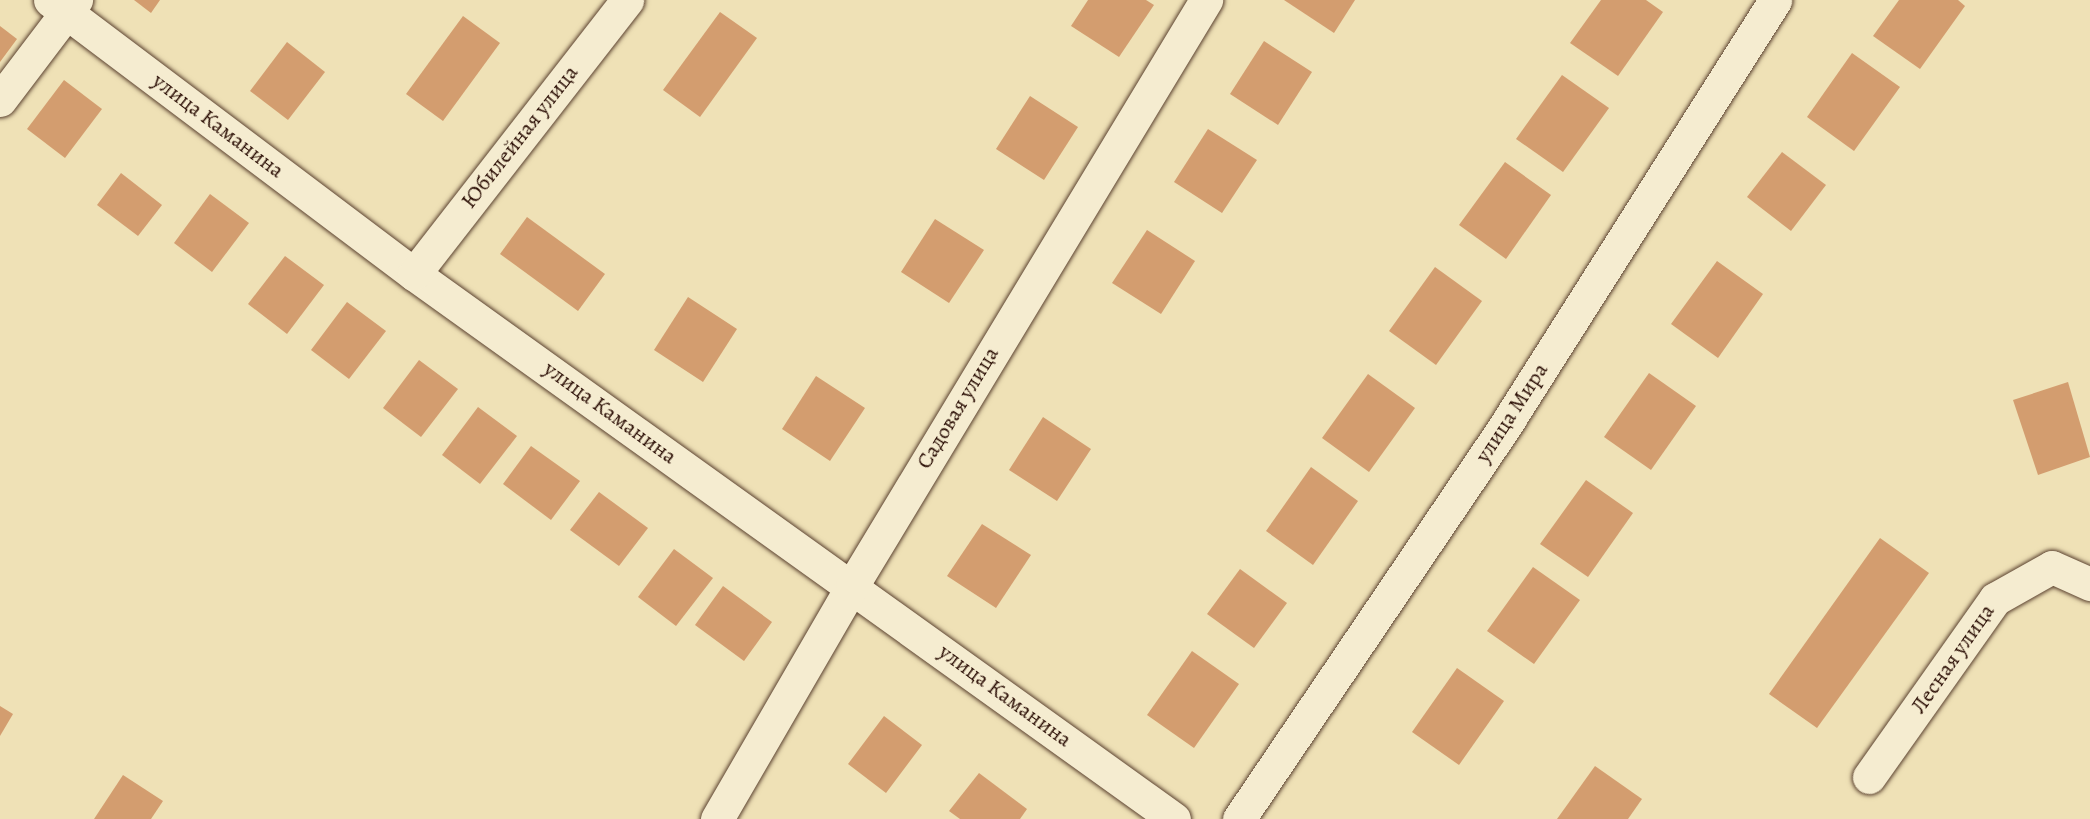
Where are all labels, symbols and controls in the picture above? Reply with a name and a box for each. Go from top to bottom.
street label: Юбилейная улица [456,60,584,214]
street label: улица Каманина [147,68,289,184]
street label: Садовая улица [911,342,1005,474]
street label: улица Каманина [538,356,682,470]
street label: улица Мира [1470,358,1554,468]
street label: Лесная улица [1906,599,2000,719]
street label: улица Каманина [933,639,1077,753]

